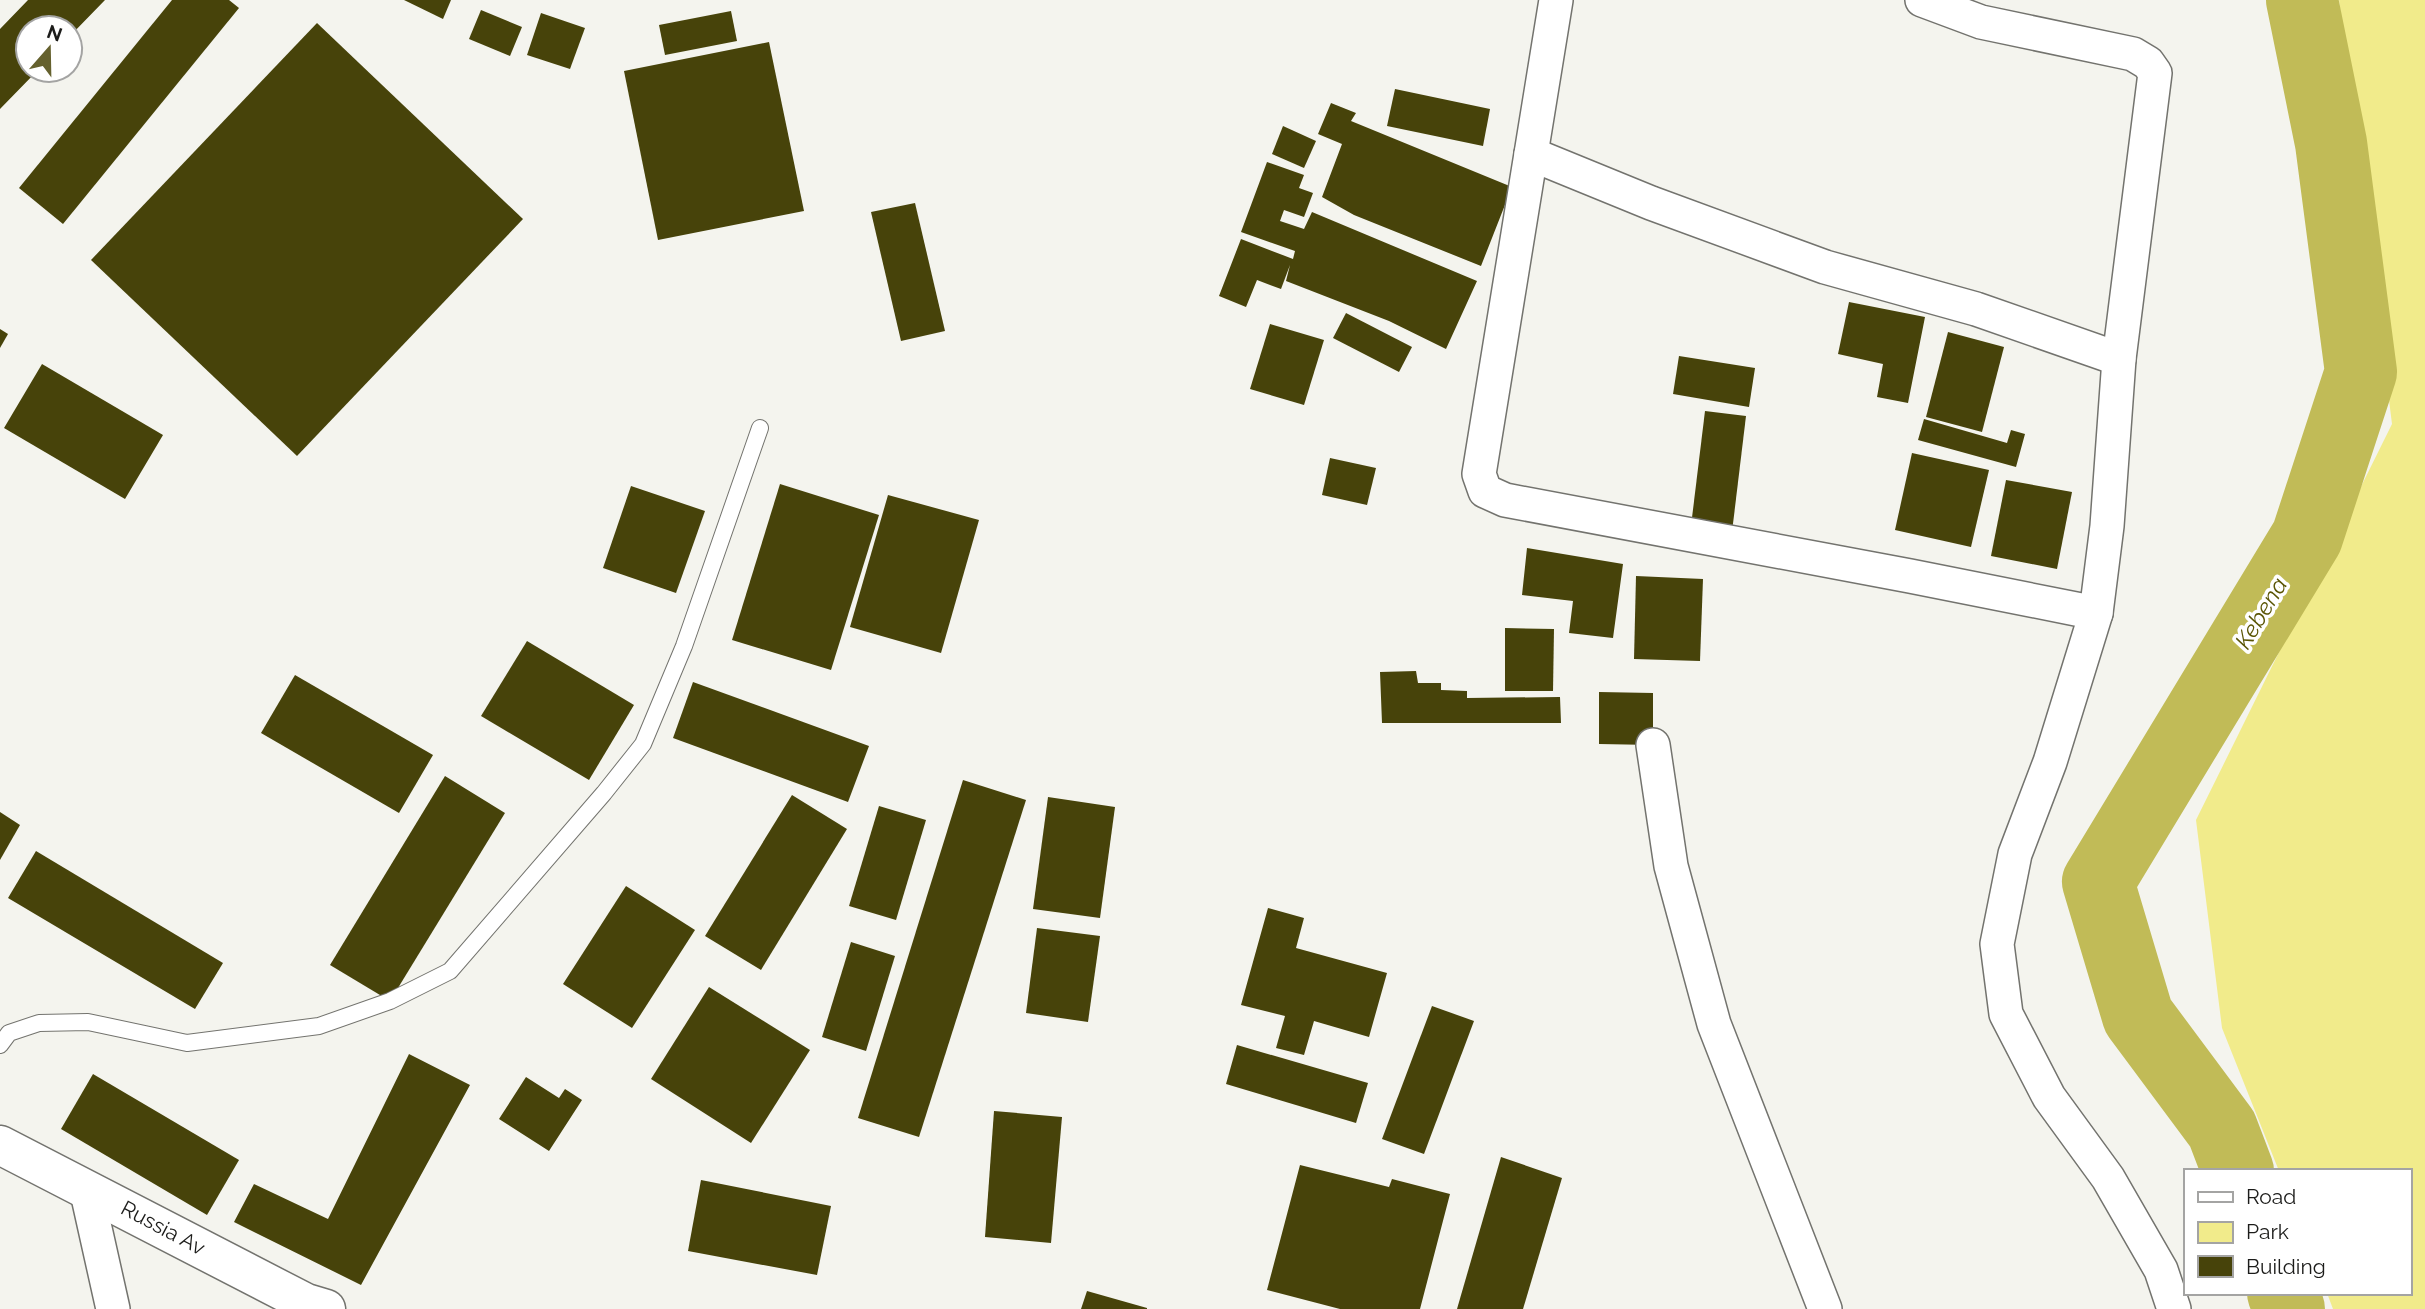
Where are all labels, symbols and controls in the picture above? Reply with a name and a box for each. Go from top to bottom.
north arrow [14,14,84,84]
text: N [44,20,65,46]
water label: Kebena [2229,572,2292,653]
legend [2184,1169,2411,1295]
text: Road [2246,1184,2296,1209]
street label: Russia Av [117,1195,210,1260]
text: Park [2246,1219,2289,1244]
text: Building [2246,1254,2326,1279]

